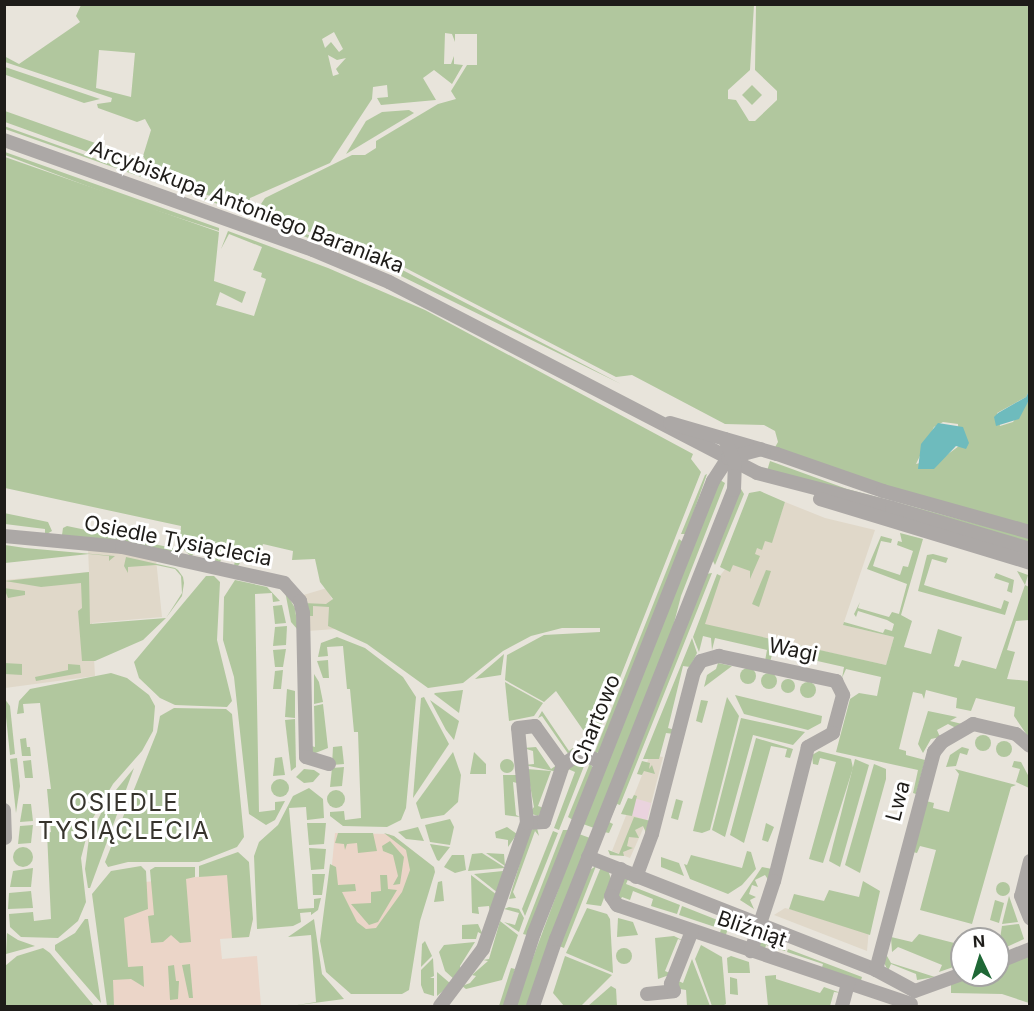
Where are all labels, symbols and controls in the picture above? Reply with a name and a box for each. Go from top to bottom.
street label: Arcybiskupa Antoniego Baraniaka [86,135,408,279]
street label: Osiedle Tysiąclecia [82,510,274,572]
street label: Wagi [766,633,820,667]
street label: Chartowo [566,671,626,769]
street label: Lwa [881,778,915,824]
district label: OSIEDLE TYSIĄCLECIA [38,789,210,845]
street label: Bliźniąt [714,905,790,953]
north arrow [950,927,1010,987]
text: N [972,931,986,951]

